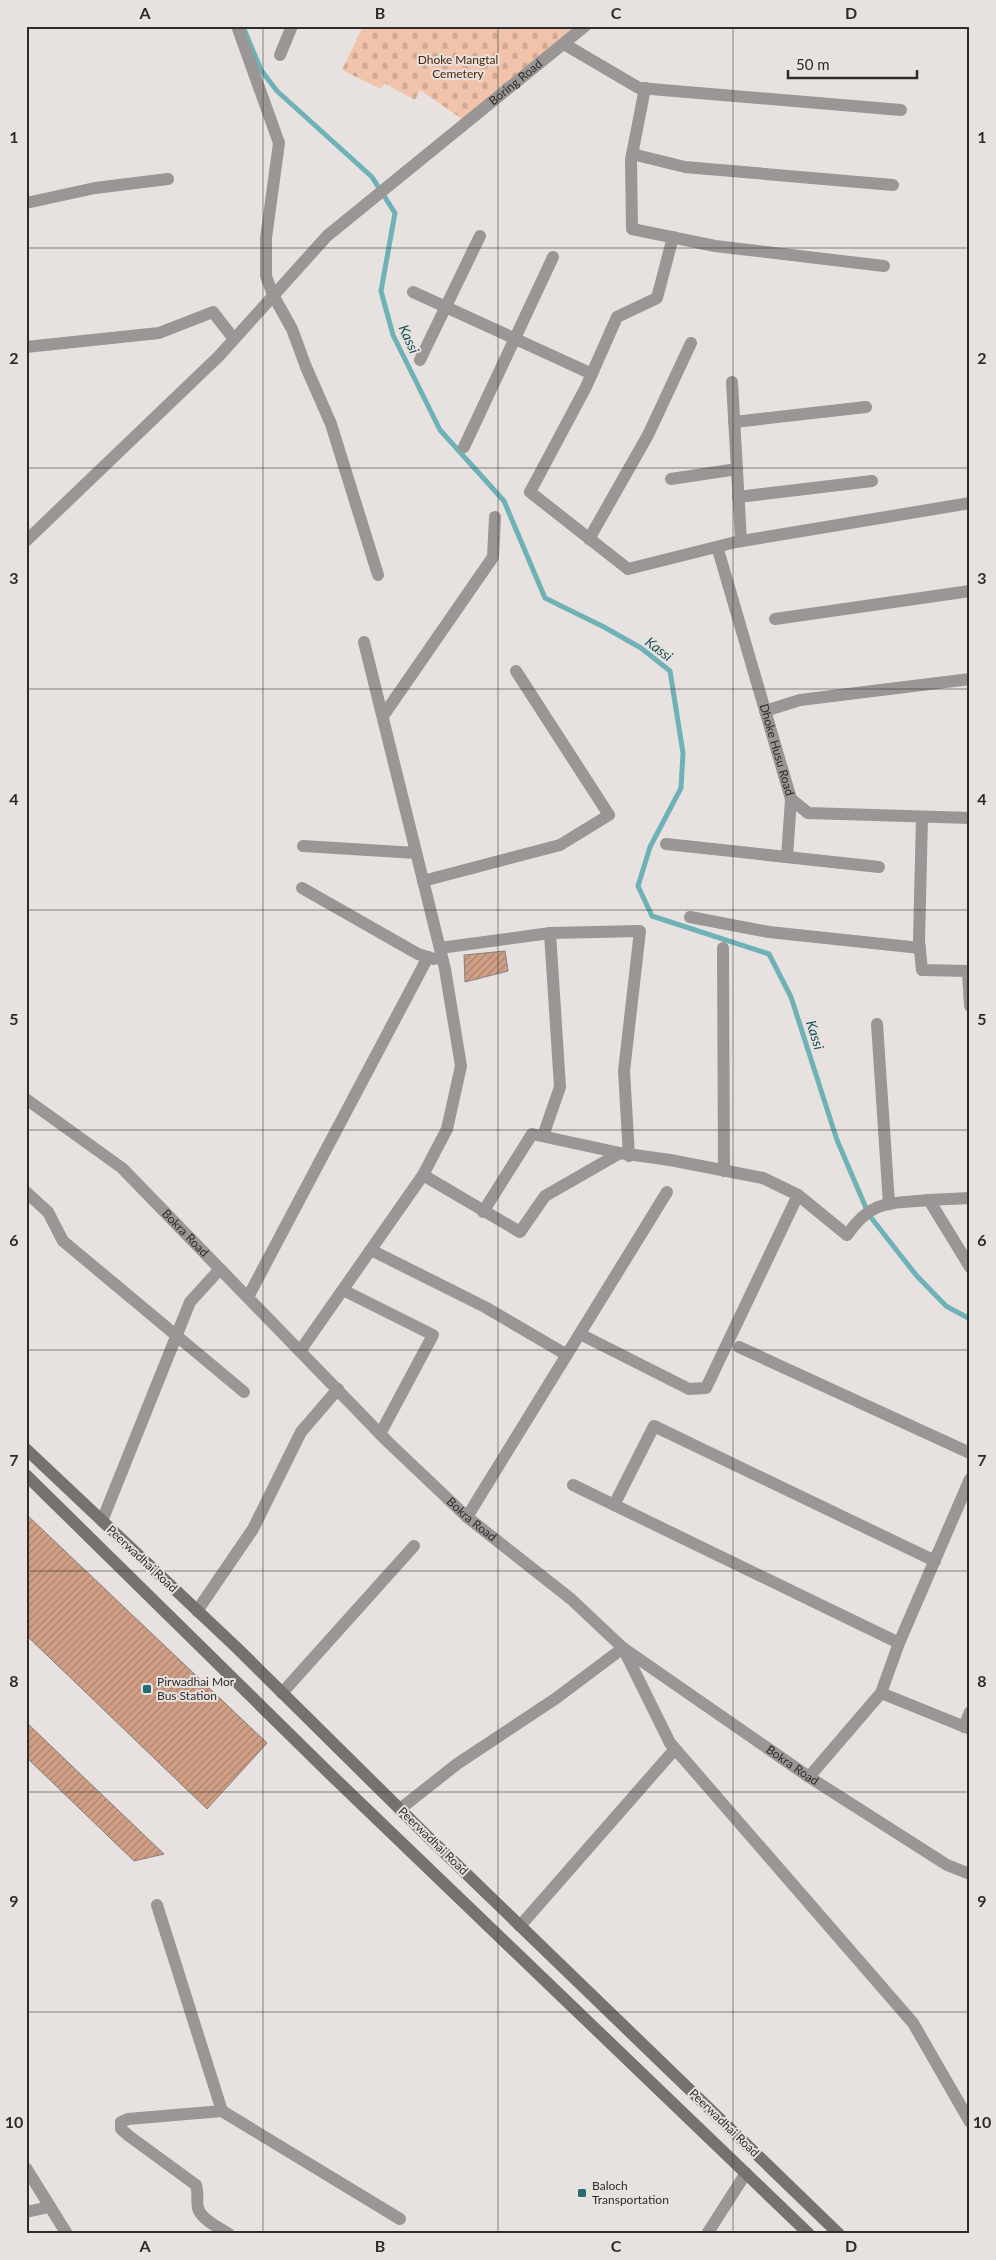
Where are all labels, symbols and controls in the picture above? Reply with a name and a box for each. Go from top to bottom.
text: A [138,3,151,22]
text: B [375,3,385,22]
text: C [611,3,622,22]
text: D [845,3,857,22]
scale bar [788,48,917,80]
park label: Dhoke Mangtal Cemetery [418,52,498,81]
text: 50 m [796,55,830,73]
street label: Boring Road [486,56,545,108]
text: 1 [9,127,19,146]
text: 1 [977,127,987,146]
water label: Kassi [396,322,424,357]
text: 2 [9,348,19,367]
text: 2 [977,348,987,367]
text: 3 [9,568,19,587]
text: 3 [977,568,987,587]
water label: Kassi [642,633,677,665]
street label: Dhoke Husu Road [757,702,798,797]
text: 4 [9,789,19,808]
text: 4 [977,789,987,808]
text: 5 [9,1009,19,1028]
text: 5 [977,1009,987,1028]
water label: Kassi [803,1018,828,1052]
street label: Bokra Road [159,1206,212,1260]
text: 6 [9,1230,19,1249]
text: 6 [977,1230,987,1249]
text: 7 [9,1450,19,1469]
text: 7 [977,1450,987,1469]
street label: Bokra Road [444,1494,500,1544]
street label: Peerwadhai Road [104,1522,181,1595]
text: 8 [9,1671,19,1690]
text: 8 [977,1671,987,1690]
place label: Pirwadhai Mor Bus Station [157,1674,235,1703]
marker: Pirwadhai Mor Bus Station [141,1683,153,1695]
street label: Bokra Road [763,1742,822,1788]
street label: Peerwadhai Road [395,1804,471,1878]
text: 9 [9,1891,19,1910]
text: 9 [977,1891,987,1910]
street label: Peerwadhai Road [686,2086,762,2160]
text: 10 [5,2112,23,2131]
text: 10 [973,2112,991,2131]
place label: Baloch Transportation [592,2178,669,2207]
marker: Baloch Transportation [576,2187,588,2199]
text: A [138,2236,151,2255]
text: B [375,2236,385,2255]
text: C [611,2236,622,2255]
text: D [845,2236,857,2255]

